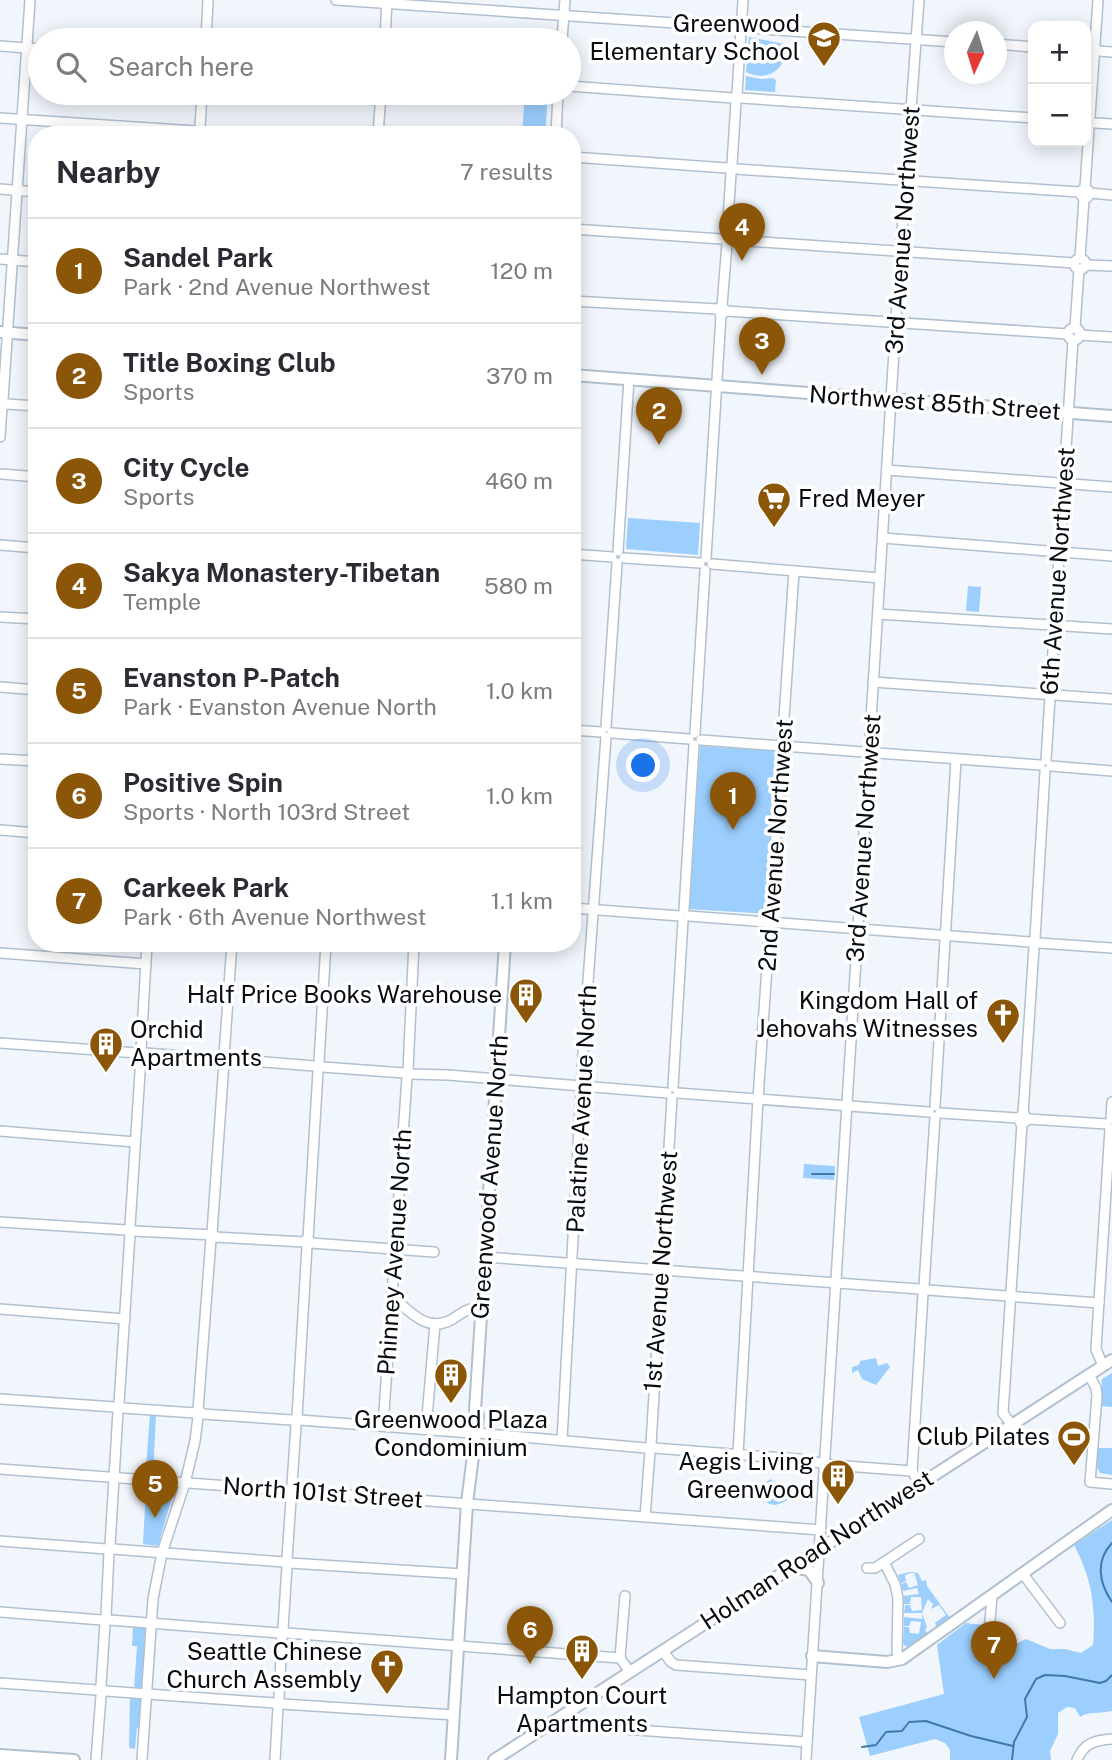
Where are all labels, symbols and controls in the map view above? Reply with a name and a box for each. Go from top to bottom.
place label: Greenwood Elementary School [589,9,800,65]
school or university icon: Greenwood Elementary School [805,19,843,68]
north arrow [944,21,1007,84]
map controls [1028,21,1091,147]
button: + [1028,21,1091,84]
search box [28,28,581,105]
icon: search [52,48,90,86]
text: Search here [108,51,254,82]
button: − [1028,84,1091,147]
street label: 3rd Avenue Northwest [879,105,925,355]
text: Nearby [56,154,160,190]
text: 7 results [460,158,553,185]
pin: 4 [719,203,765,261]
text: Sandel Park [123,242,273,273]
text: 1 [74,257,84,284]
text: 120 m [490,257,553,284]
text: Park · 2nd Avenue Northwest [123,273,431,300]
pin: 3 [739,317,785,375]
text: Title Boxing Club [123,347,336,378]
text: 2 [72,362,86,389]
text: 370 m [486,362,553,389]
text: Sports [123,378,194,405]
street label: Northwest 85th Street [808,379,1062,425]
pin: 2 [636,387,682,445]
street label: 6th Avenue Northwest [1034,446,1080,696]
text: City Cycle [123,452,250,483]
text: 3 [71,467,87,494]
text: 460 m [485,467,553,494]
supermarket icon: Fred Meyer [755,480,793,529]
text: Sports [123,483,194,510]
place label: Fred Meyer [798,484,925,512]
text: Sakya Monastery-Tibetan [123,557,440,588]
text: 4 [71,572,87,599]
text: 580 m [484,572,553,599]
text: Temple [123,588,201,615]
text: Evanston P-Patch [123,662,340,693]
text: 5 [71,677,87,704]
text: 1.0 km [486,677,553,704]
text: Park · Evanston Avenue North [123,693,437,720]
street label: 3rd Avenue Northwest [840,713,886,963]
street label: 2nd Avenue Northwest [752,718,798,972]
your location [626,748,660,782]
text: Positive Spin [123,767,283,798]
pin: 1 [710,772,756,830]
text: 6 [71,782,87,809]
text: 1.0 km [486,782,553,809]
text: Sports · North 103rd Street [123,798,410,825]
text: Carkeek Park [123,872,289,903]
text: 7 [72,887,86,914]
text: 1.1 km [491,887,553,914]
text: Park · 6th Avenue Northwest [123,903,427,930]
building icon: Half Price Books Warehouse [507,976,545,1025]
place label: Half Price Books Warehouse [187,980,502,1008]
street label: Palatine Avenue North [561,984,601,1234]
place label: Kingdom Hall of Jehovahs Witnesses [756,986,978,1042]
church icon: Kingdom Hall of Jehovahs Witnesses [984,996,1022,1045]
place label: Orchid Apartments [130,1015,262,1071]
building icon: Orchid Apartments [87,1025,125,1074]
street label: Greenwood Avenue North [465,1034,513,1320]
street label: Phinney Avenue North [371,1128,417,1376]
street label: 1st Avenue Northwest [638,1150,682,1392]
building icon: Greenwood Plaza Condominium [432,1356,470,1405]
place label: Greenwood Plaza Condominium [354,1405,548,1461]
sports icon: Club Pilates [1055,1418,1093,1467]
place label: Club Pilates [917,1422,1050,1450]
place label: Aegis Living Greenwood [678,1447,814,1503]
building icon: Aegis Living Greenwood [819,1457,857,1506]
pin: 5 [132,1460,178,1518]
street label: Holman Road Northwest [695,1463,938,1635]
street label: North 101st Street [222,1471,424,1513]
pin: 6 [507,1606,553,1664]
pin: 7 [971,1621,1017,1679]
building icon: Hampton Court Apartments [563,1632,601,1681]
place label: Seattle Chinese Church Assembly [167,1637,362,1693]
church icon: Seattle Chinese Church Assembly [368,1647,406,1696]
place label: Hampton Court Apartments [497,1681,667,1737]

